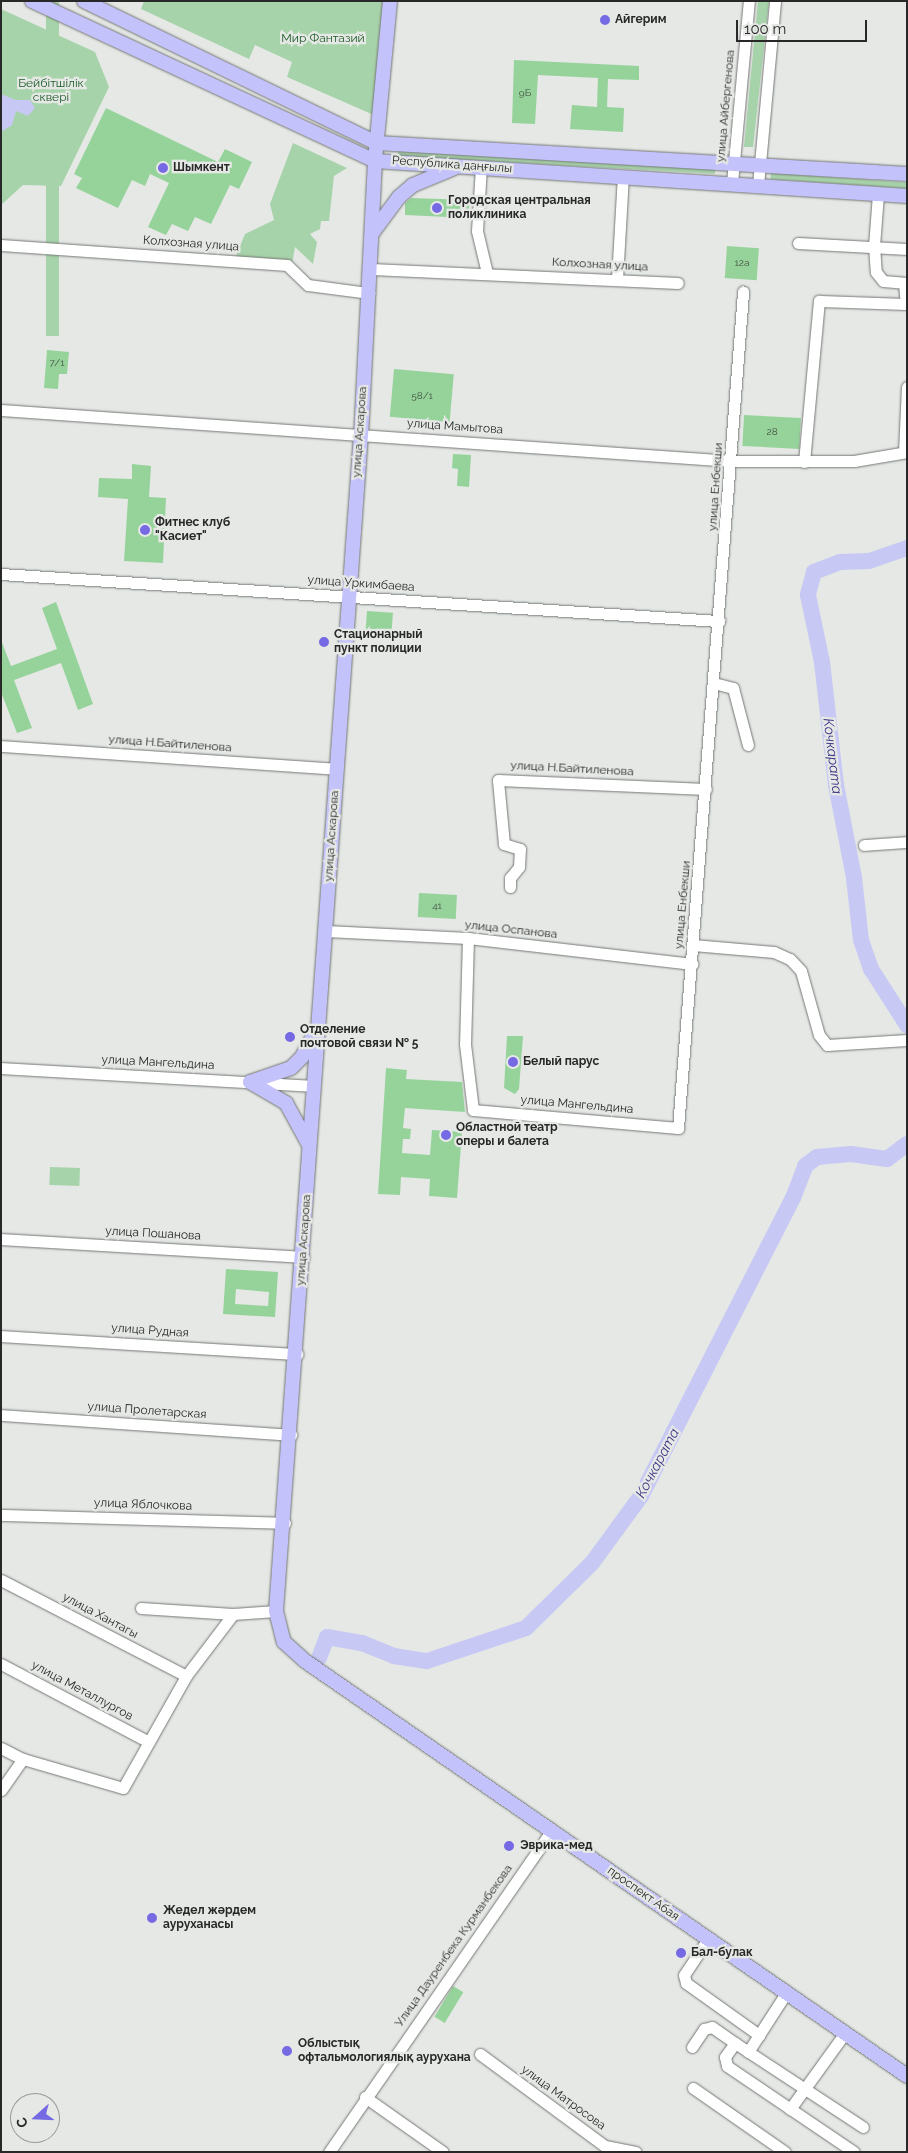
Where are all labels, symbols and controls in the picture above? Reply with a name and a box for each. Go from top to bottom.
scale bar [738,10,869,42]
place label: Айгерим [615,13,666,27]
marker: Айгерим [599,14,611,26]
text: 100 m [744,20,786,38]
park label: Мир Фантазий [281,32,365,46]
street label: улица Айбергенова [714,49,738,163]
park label: Бейбітшілік сквері [18,77,84,105]
house number: 9Б [519,87,531,99]
street label: Республика даңғылы [391,154,513,176]
place label: Шымкент [173,161,230,175]
marker: Шымкент [157,162,169,174]
place label: Городская центральная поликлиника [448,194,591,222]
marker: Городская центральная поликлиника [430,201,444,215]
street label: Колхозная улица [142,233,240,255]
street label: Колхозная улица [551,255,649,275]
house number: 12а [735,257,749,269]
house number: 7/1 [50,357,64,369]
street label: улица Аскарова [350,386,370,478]
house number: 58/1 [411,390,433,402]
street label: улица Мамытова [406,416,504,438]
house number: 28 [766,426,778,438]
street label: улица Енбекши [706,442,726,532]
place label: Фитнес клуб "Касиет" [155,516,230,544]
marker: Фитнес клуб "Касиет" [139,524,151,536]
street label: улица Уркимбаева [307,573,415,595]
place label: Стационарный пункт полиции [334,628,422,656]
marker: Стационарный пункт полиции [318,636,330,648]
water label: Кочкарата [820,717,846,795]
street label: улица Н.Байтиленова [108,733,232,755]
street label: улица Н.Байтиленова [510,759,634,779]
street label: улица Аскарова [322,790,342,882]
street label: улица Енбекши [672,860,694,950]
house number: 41 [432,900,442,912]
street label: улица Оспанова [464,918,558,942]
place label: Отделение почтовой связи № 5 [300,1023,418,1051]
marker: Отделение почтовой связи № 5 [284,1031,296,1043]
street label: улица Мангельдина [101,1053,215,1073]
place label: Белый парус [523,1055,599,1069]
marker: Белый парус [507,1056,519,1068]
street label: улица Мангельдина [520,1093,634,1117]
place label: Областной театр оперы и балета [456,1121,558,1149]
marker: Областной театр оперы и балета [440,1129,452,1141]
street label: улица Аскарова [294,1194,314,1286]
street label: улица Пошанова [105,1224,201,1244]
street label: улица Рудная [111,1321,189,1341]
street label: улица Пролетарская [87,1400,207,1422]
water label: Кочкарата [632,1425,682,1501]
street label: улица Яблочкова [94,1496,192,1514]
street label: улица Хантагы [60,1590,140,1642]
street label: улица Металлургов [29,1658,135,1724]
marker: Эврика-мед [502,1839,516,1853]
place label: Эврика-мед [520,1839,592,1853]
street label: Улица Дауренбека Курманбекова [392,1862,516,2030]
street label: проспект Абая [604,1864,682,1924]
place label: Жедел жәрдем ауруханасы [163,1904,256,1932]
marker: Жедел жәрдем ауруханасы [145,1911,159,1925]
place label: Бал-булак [691,1946,753,1960]
marker: Бал-булак [675,1947,687,1959]
place label: Облыстық офтальмологиялық аурухана [298,2037,471,2065]
marker: Облыстық офтальмологиялық аурухана [280,2044,294,2058]
street label: улица Матросова [518,2063,608,2133]
north arrow [10,2093,60,2143]
text: С [13,2116,31,2130]

